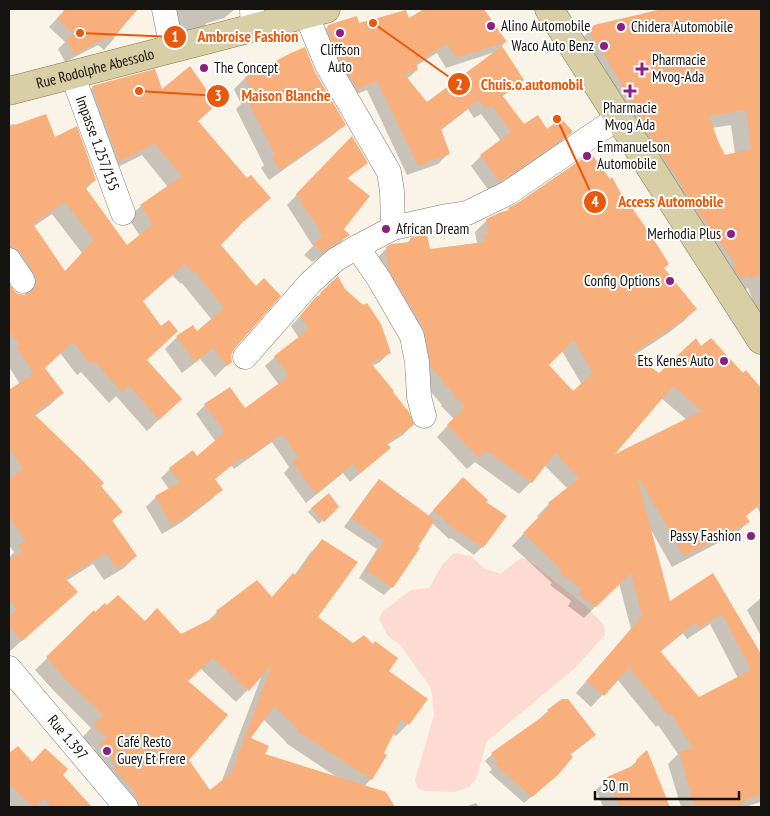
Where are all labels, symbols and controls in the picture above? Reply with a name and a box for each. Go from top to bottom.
place label: Alino Automobile [501,16,590,35]
place label: Chidera Automobile [631,17,733,36]
marker: Alino Automobile [485,20,497,32]
callout: Ambroise Fashion [163,21,309,52]
marker: Chidera Automobile [615,21,627,33]
text: Ambroise Fashion [197,26,298,46]
text: 1 [171,27,179,46]
marker: Cliffson Auto [334,27,346,39]
place label: Waco Auto Benz [512,36,594,55]
place label: Cliffson Auto [320,40,360,76]
marker: Waco Auto Benz [598,40,610,52]
street label: Rue Rodolphe Abessolo [34,44,156,93]
place label: Pharmacie Mvog-Ada [652,50,706,86]
place label: The Concept [214,58,278,77]
marker: The Concept [198,62,210,74]
marker: Pharmacie Mvog-Ada [636,63,648,75]
callout: Chuis.o.automobil [446,69,594,100]
text: Chuis.o.automobil [481,74,583,94]
text: 2 [455,75,463,94]
callout: Maison Blanche [206,80,340,111]
text: Maison Blanche [241,85,331,105]
marker: Pharmacie Mvog Ada [624,85,636,97]
text: 3 [214,86,222,105]
street label: Impasse 1.257/155 [72,93,124,193]
place label: Pharmacie Mvog Ada [603,98,657,134]
place label: Emmanuelson Automobile [597,137,670,173]
marker: Emmanuelson Automobile [581,150,593,162]
callout: Access Automobile [583,186,734,217]
text: Access Automobile [617,191,724,211]
text: 4 [591,192,599,211]
place label: African Dream [396,219,469,238]
marker: African Dream [380,223,392,235]
place label: Merhodia Plus [647,224,721,243]
marker: Merhodia Plus [725,228,737,240]
place label: Config Options [584,271,660,290]
marker: Config Options [664,275,676,287]
place label: Ets Kenes Auto [637,351,714,370]
marker: Ets Kenes Auto [718,355,730,367]
place label: Passy Fashion [670,526,741,545]
marker: Passy Fashion [745,530,757,542]
street label: Rue 1.397 [44,711,92,764]
place label: Café Resto Guey Et Frere [117,732,186,768]
marker: Café Resto Guey Et Frere [101,745,113,757]
scale bar [595,768,739,800]
text: 50 m [602,776,628,795]

